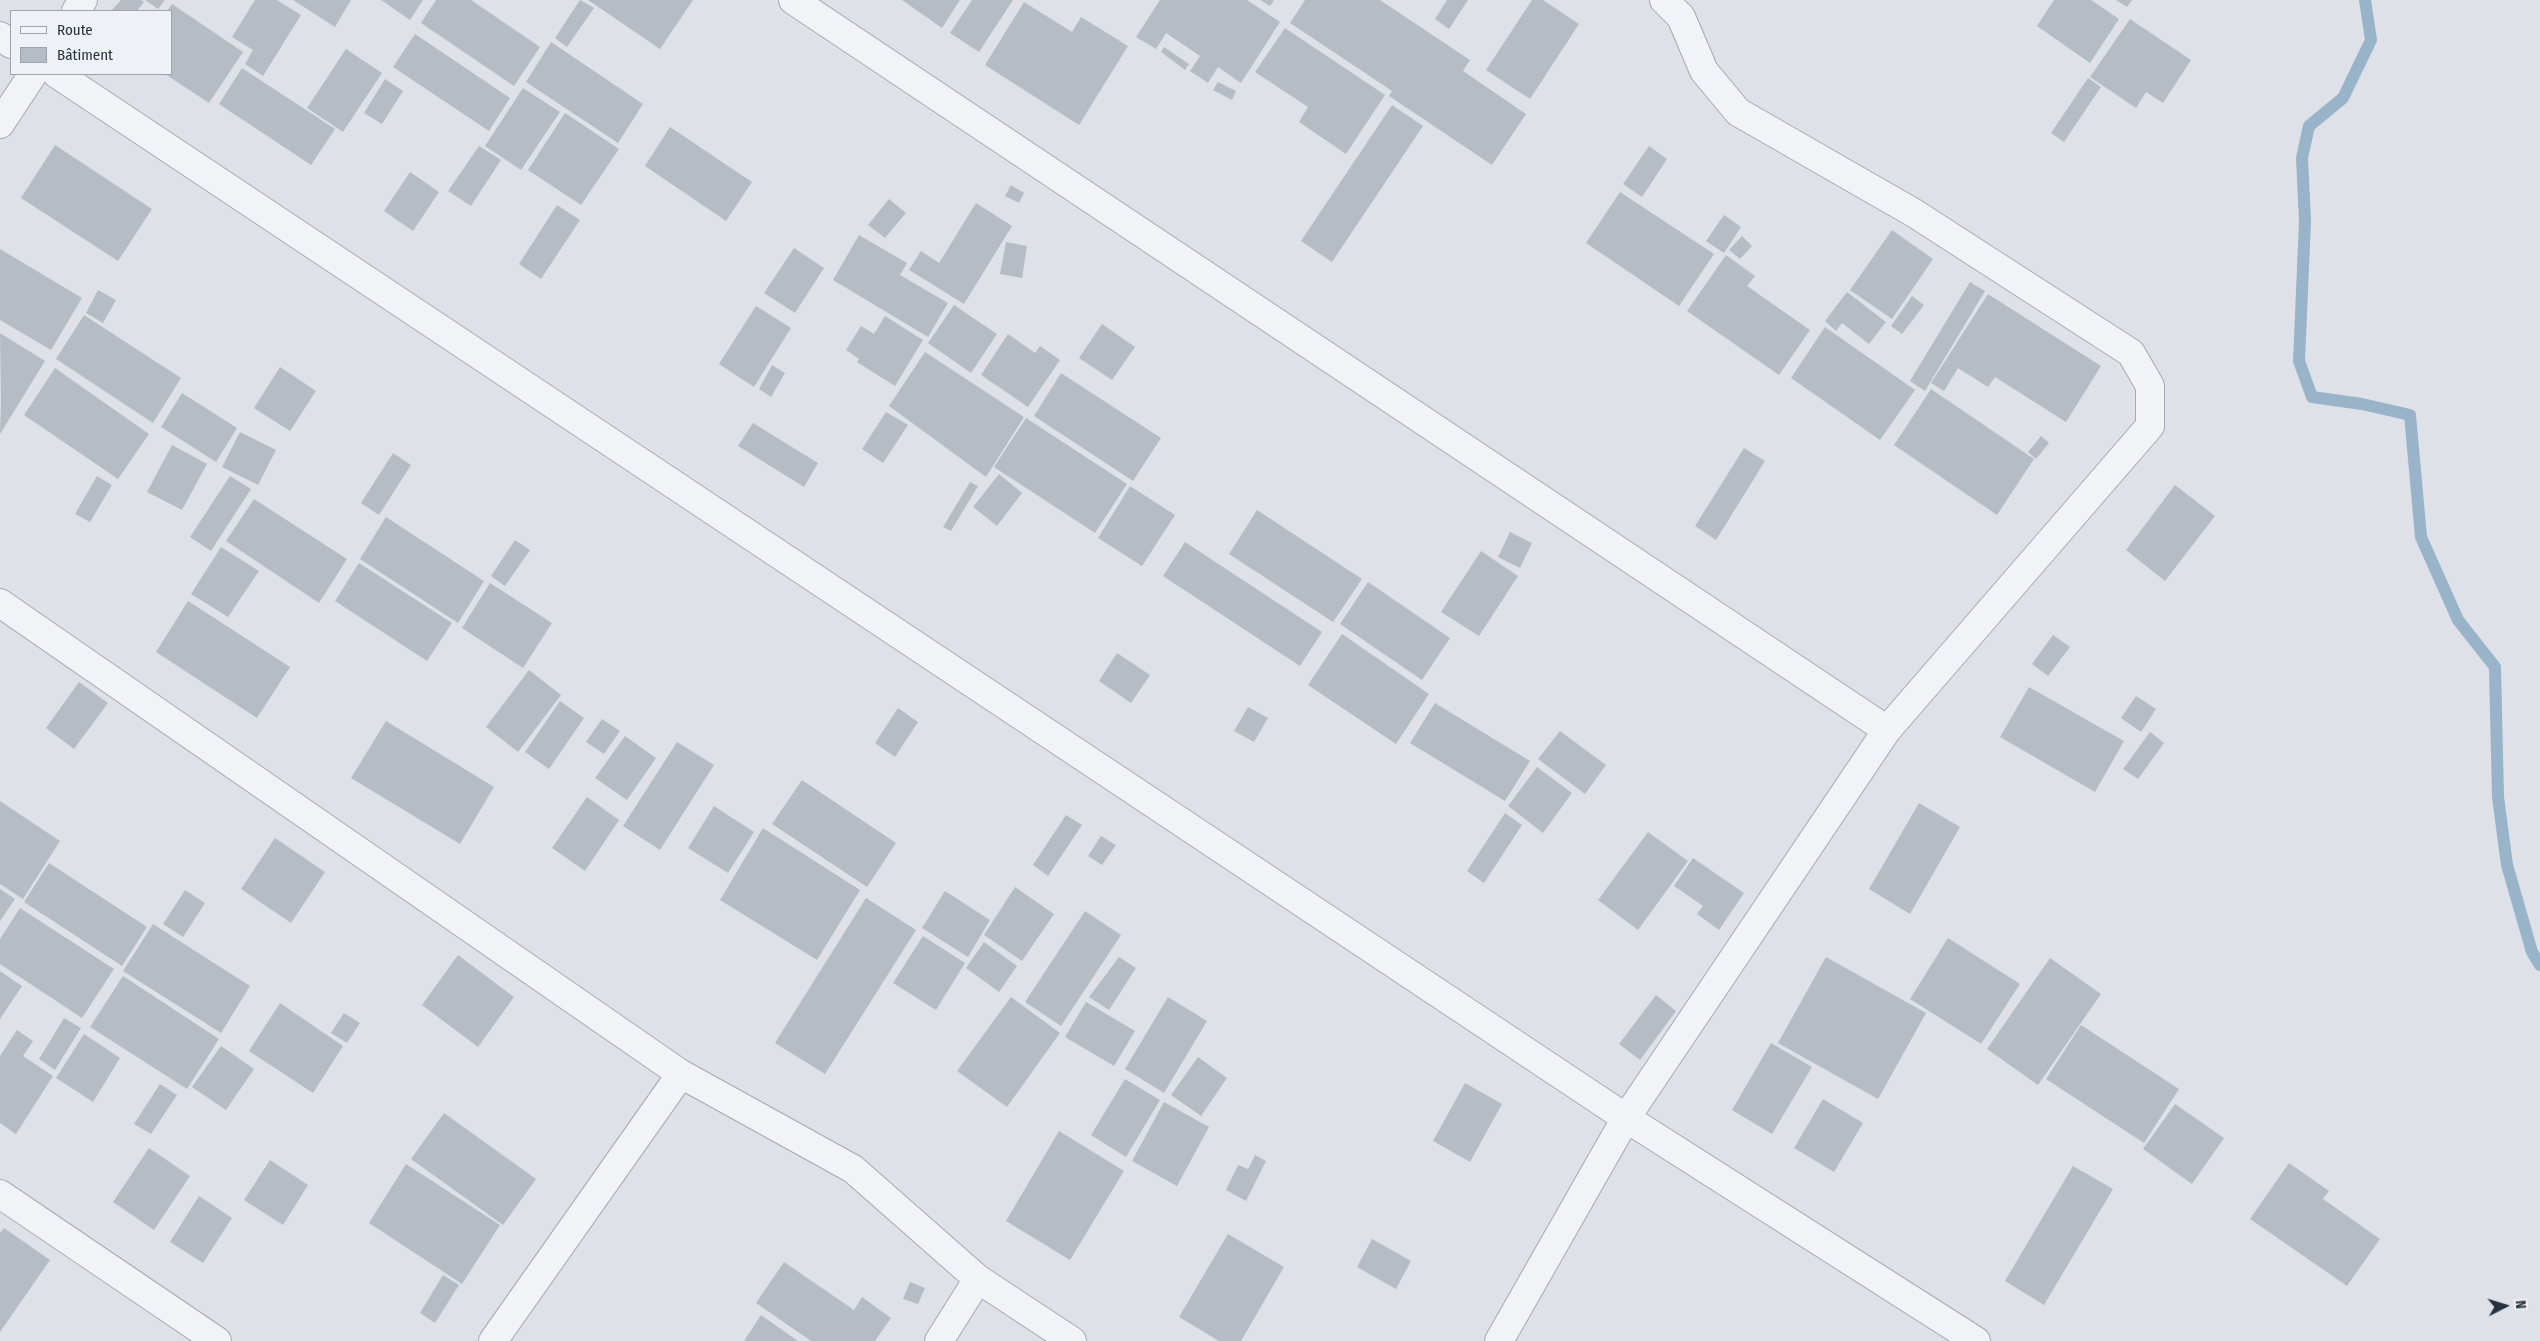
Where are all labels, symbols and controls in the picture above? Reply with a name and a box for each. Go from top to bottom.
legend [10,10,172,75]
text: Route [57,21,93,39]
text: Bâtiment [57,46,113,64]
north arrow [2480,1281,2530,1331]
text: N [2512,1300,2529,1310]

